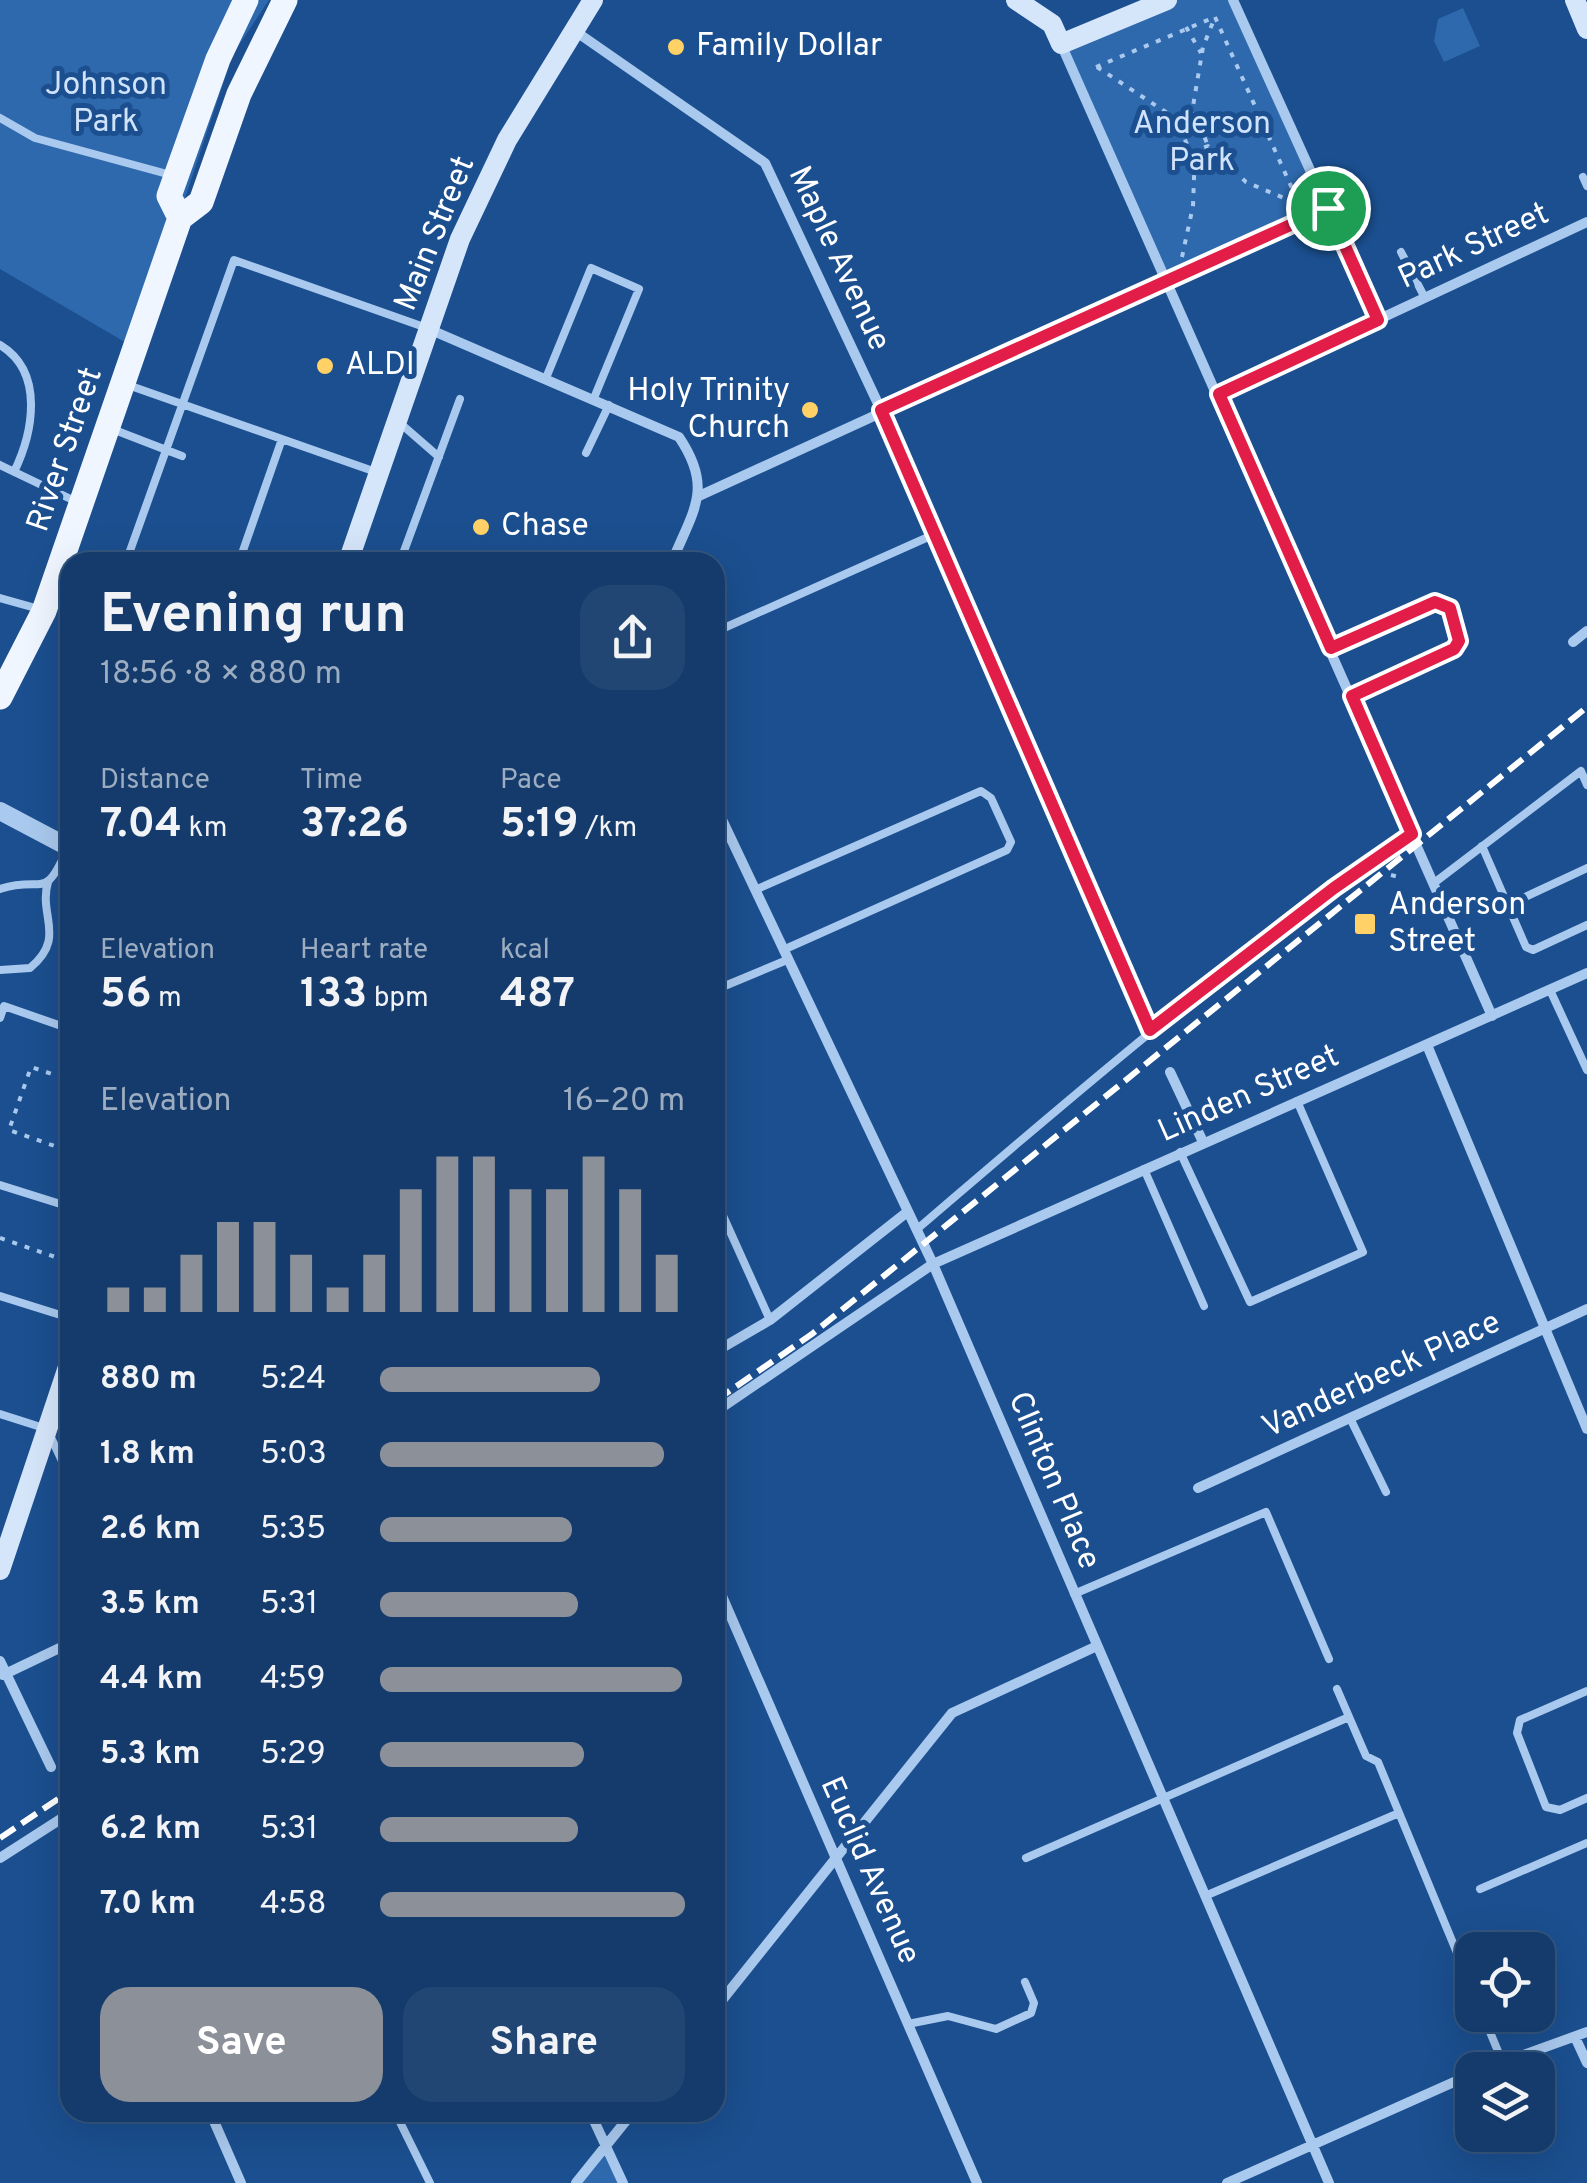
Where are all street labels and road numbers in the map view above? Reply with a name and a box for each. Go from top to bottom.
street label: Main Street [387,151,485,317]
street label: Maple Avenue [778,160,898,358]
street label: Park Street [1392,195,1556,299]
street label: River Street [19,363,113,537]
street label: Linden Street [1152,1037,1346,1153]
street label: Vanderbeck Place [1256,1303,1508,1449]
street label: Clinton Place [998,1386,1108,1576]
street label: Euclid Avenue [810,1771,928,1971]

